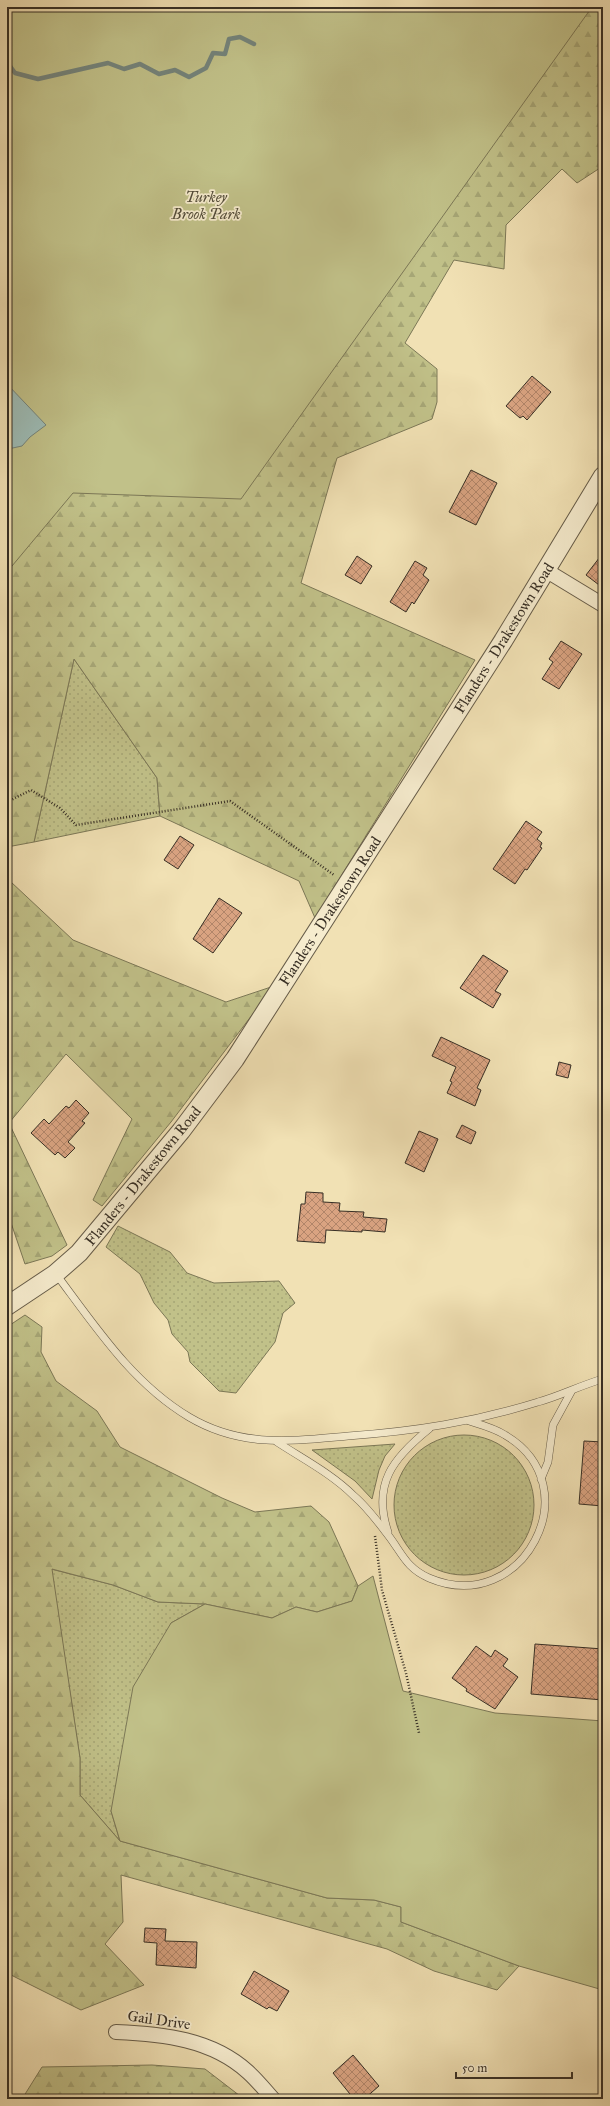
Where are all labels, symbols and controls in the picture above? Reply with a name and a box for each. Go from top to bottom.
park label: Turkey Brook Park [171,188,241,223]
street label: Flanders - Drakestown Road [450,559,558,717]
street label: Flanders - Drakestown Road [275,833,385,989]
street label: Flanders - Drakestown Road [81,1102,205,1249]
street label: Gail Drive [126,2007,192,2033]
scale bar [456,2054,572,2080]
text: 50 m [462,2061,487,2075]

